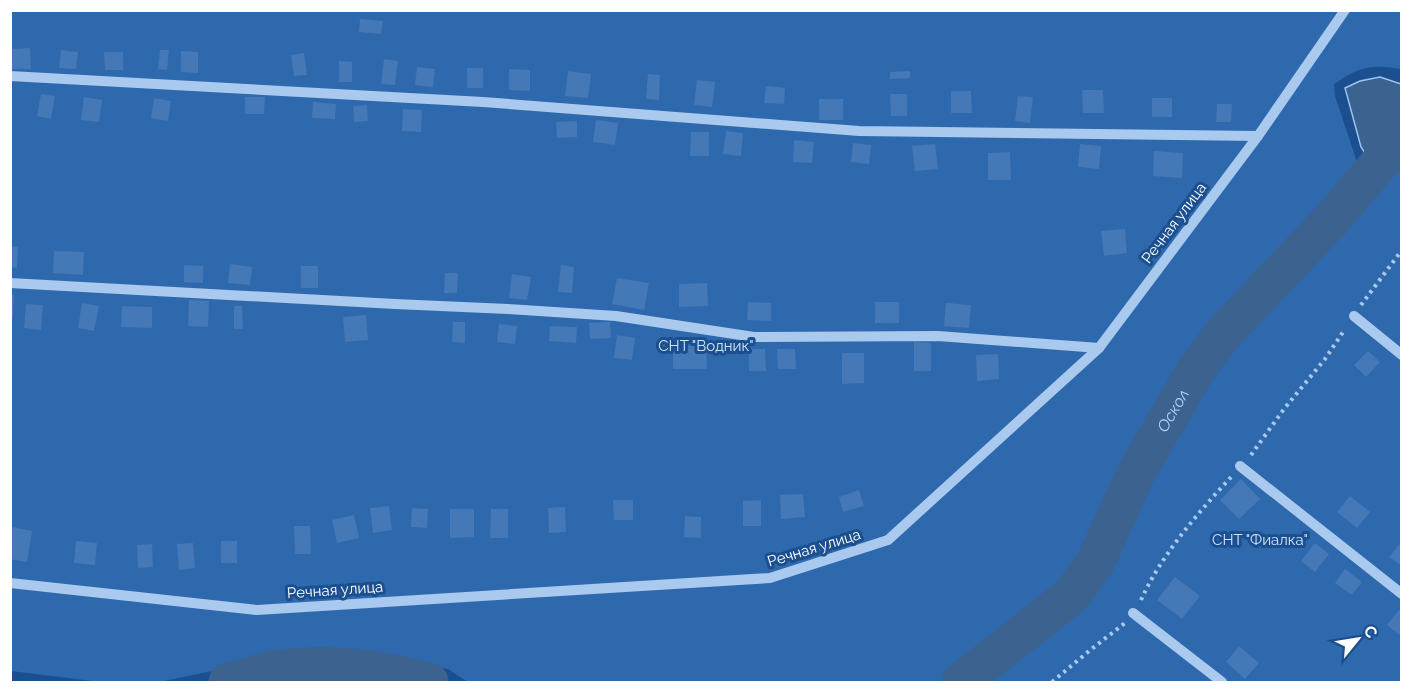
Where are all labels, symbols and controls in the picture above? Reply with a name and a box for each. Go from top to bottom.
street label: Речная улица [1138,179,1210,267]
park label: СНТ "Водник" [658,337,754,355]
water label: Оскол [1153,386,1193,435]
street label: Речная улица [765,525,863,571]
park label: СНТ "Фиалка" [1212,531,1308,549]
street label: Речная улица [286,578,384,602]
north arrow [1328,609,1388,669]
text: С [1360,622,1382,641]

